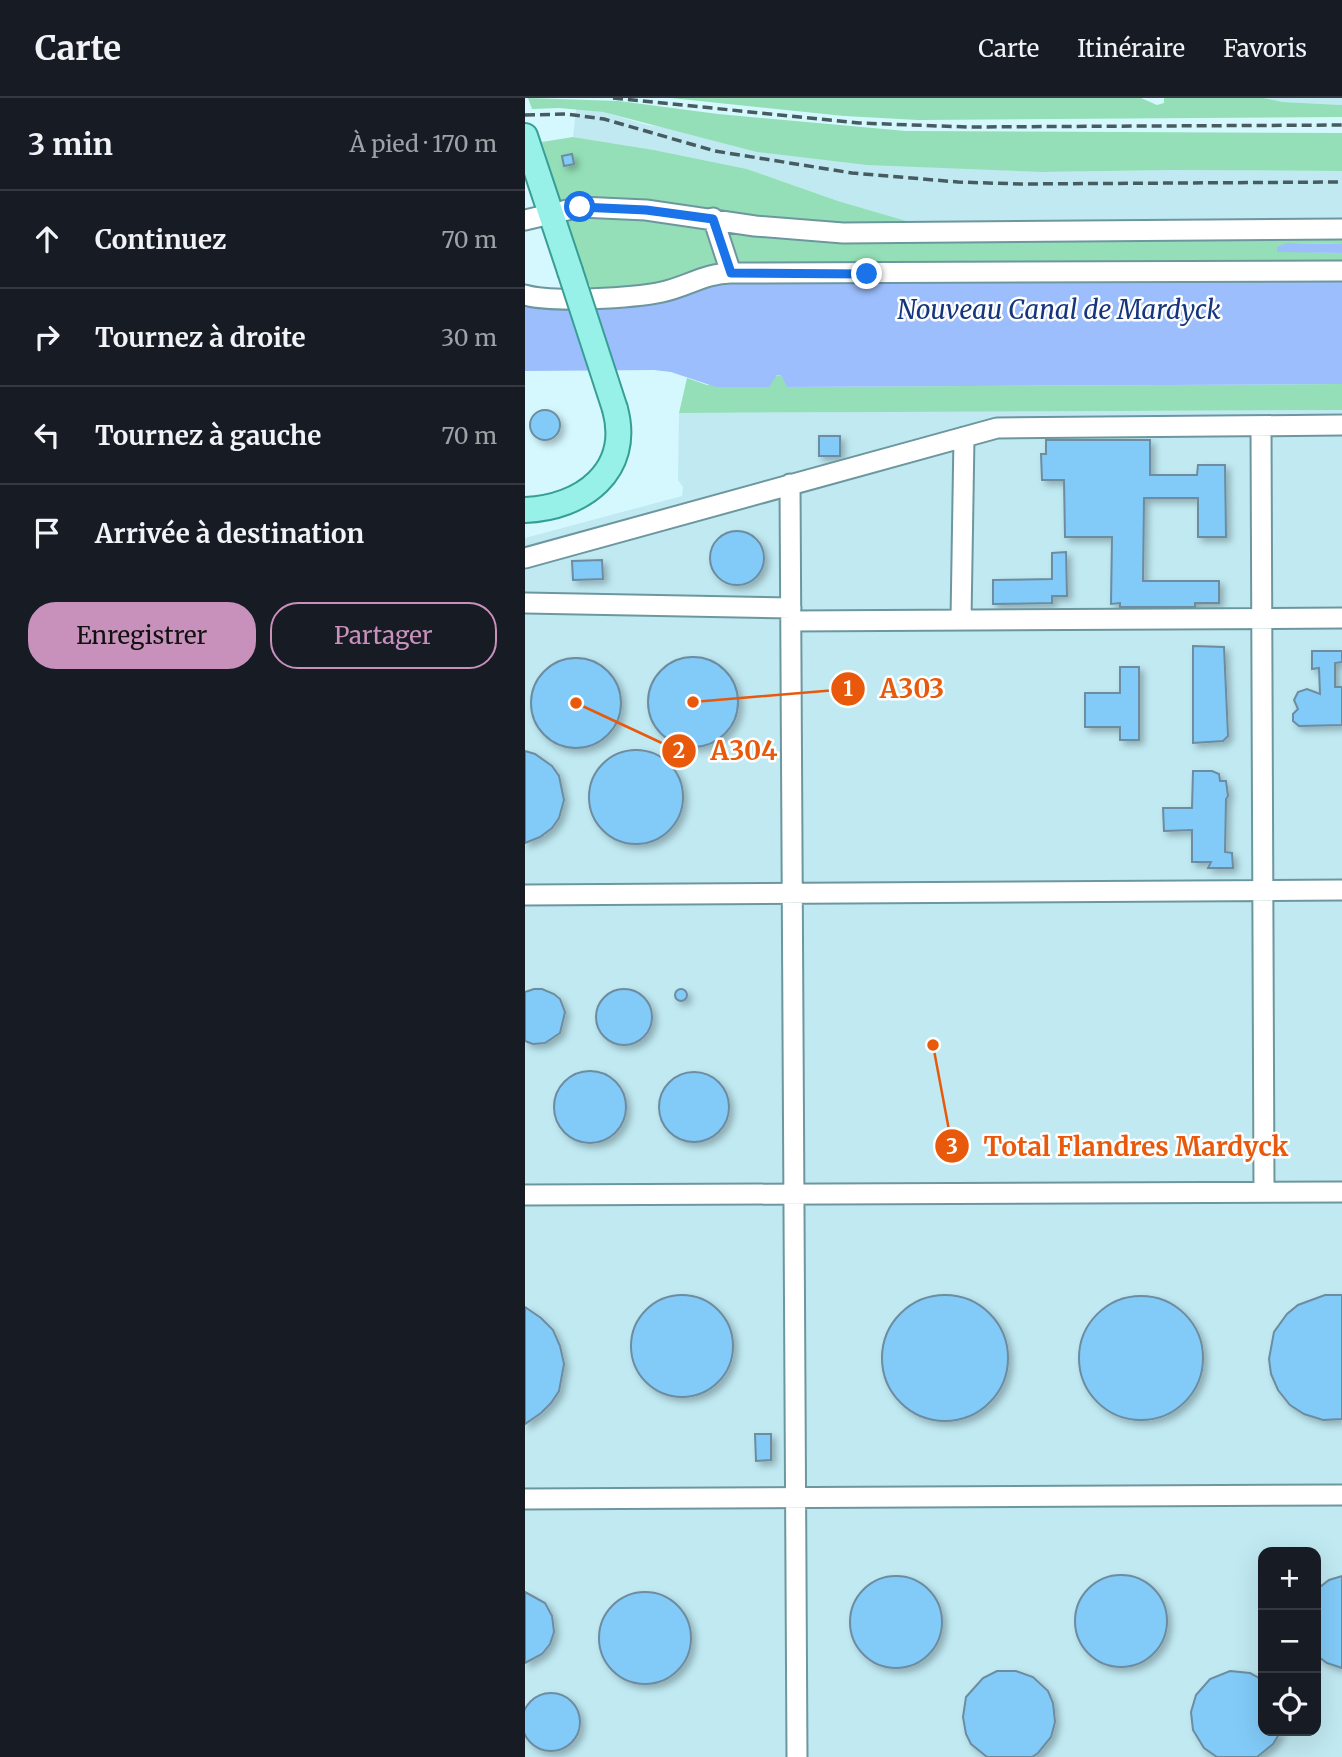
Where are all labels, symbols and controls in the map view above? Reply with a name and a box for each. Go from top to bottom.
text: Carte [35,28,121,69]
text: Carte [978,33,1039,64]
text: Itinéraire [1077,33,1185,64]
text: Favoris [1223,33,1307,64]
text: 3 min [28,125,113,163]
text: À pied · 170 m [350,129,497,158]
route start [564,191,595,222]
icon: ahead [28,220,66,258]
text: Continuez [95,223,226,256]
text: 70 m [441,225,497,254]
route end [851,258,882,289]
water label: Nouveau Canal de Mardyck [897,293,1221,326]
icon: right [28,318,66,356]
text: Tournez à droite [95,321,306,354]
text: 30 m [441,323,497,352]
icon: left [28,416,66,454]
text: Tournez à gauche [95,419,321,452]
text: 70 m [441,421,497,450]
icon: arrive [28,514,66,552]
text: Arrivée à destination [95,517,364,550]
button: Enregistrer [28,602,256,669]
button: Partager [270,602,497,669]
callout: A303 [831,665,958,712]
text: A303 [879,672,944,705]
text: 1 [843,675,853,702]
callout: A304 [661,728,791,775]
text: A304 [710,734,778,767]
text: 2 [673,737,685,764]
callout: Total Flandres Mardyck [935,1123,1302,1170]
text: Total Flandres Mardyck [984,1130,1289,1163]
text: 3 [946,1133,958,1160]
map controls [1258,1547,1321,1736]
button: + [1258,1547,1321,1610]
button: − [1258,1610,1321,1673]
button: locate [1258,1673,1321,1736]

